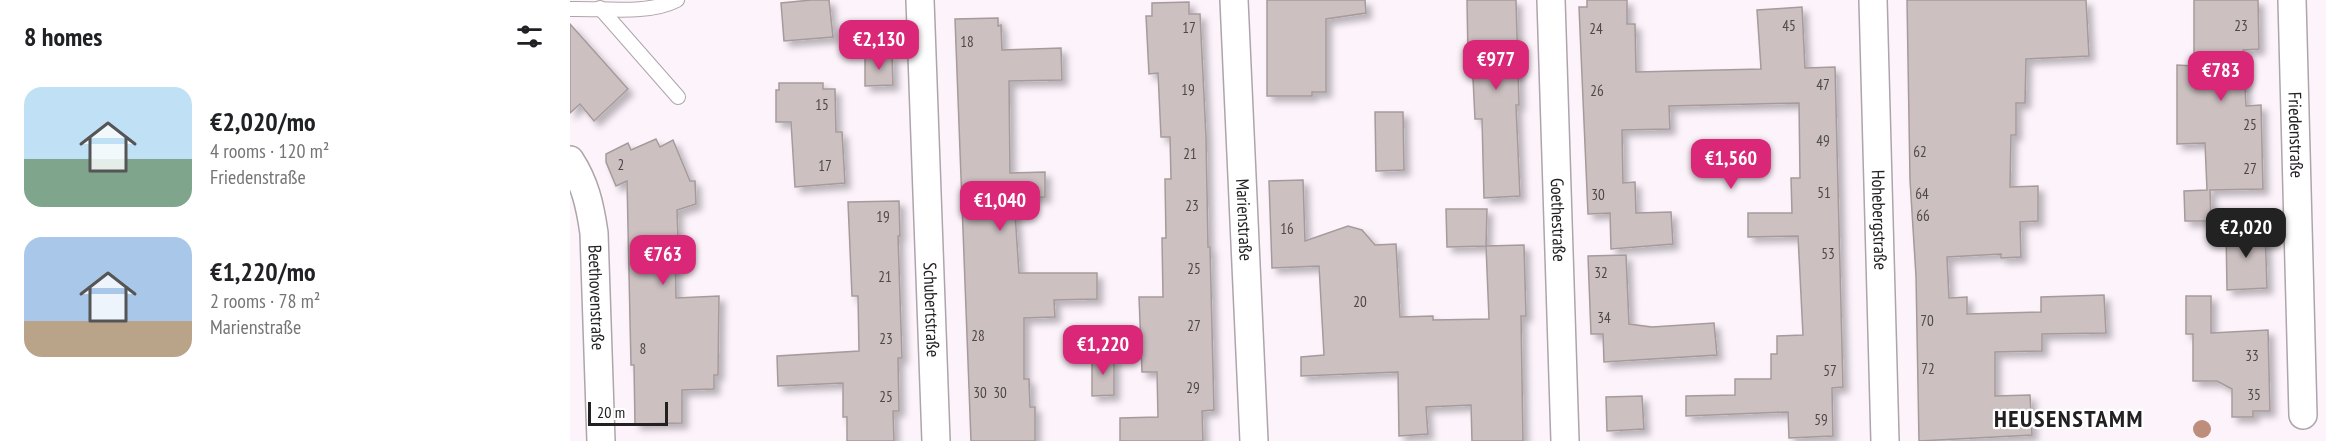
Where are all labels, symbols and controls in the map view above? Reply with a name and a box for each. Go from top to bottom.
house number: 45 [1782,16,1796,35]
house number: 23 [2234,16,2248,35]
house number: 17 [1182,18,1196,37]
house number: 24 [1589,19,1603,38]
text: 8 homes [24,20,102,53]
icon: filters [513,20,546,53]
pin: €2,130 [830,20,928,71]
text: €2,130 [853,26,905,52]
house number: 18 [960,32,974,51]
pin: €977 [1460,40,1532,91]
text: €977 [1477,46,1515,72]
pin: €783 [2185,51,2257,102]
text: €783 [2202,57,2240,83]
house number: 47 [1816,75,1830,94]
house number: 19 [1181,80,1195,99]
house number: 26 [1590,81,1604,100]
street label: Friedenstraße [2283,92,2309,178]
house number: 15 [815,95,829,114]
text: €2,020/mo [210,105,316,138]
icon: home [72,111,144,183]
house number: 25 [2243,115,2257,134]
house number: 49 [1816,131,1830,150]
text: 4 rooms · 120 m² [210,138,329,164]
pin: €1,560 [1682,139,1780,190]
house number: 62 [1913,142,1927,161]
house number: 21 [1183,144,1197,163]
text: €1,560 [1705,145,1757,171]
house number: 2 [618,155,624,174]
house number: 17 [818,156,832,175]
house number: 27 [2243,159,2257,178]
text: Friedenstraße [210,164,306,190]
street label: Hohebergstraße [1867,170,1892,270]
street label: Marienstraße [1231,178,1258,261]
street label: Goethestraße [1546,178,1571,262]
pin: €1,040 [951,181,1049,232]
house number: 51 [1817,183,1831,202]
house number: 64 [1915,184,1929,203]
house number: 30 [1591,185,1605,204]
text: €1,040 [974,187,1026,213]
house number: 23 [1185,196,1199,215]
house number: 66 [1916,206,1930,225]
house number: 19 [876,207,890,226]
pin: €2,020 [2197,208,2295,259]
text: €2,020 [2220,214,2272,240]
house number: 16 [1280,219,1294,238]
pin: €763 [627,235,699,286]
text: €763 [644,241,682,267]
street label: Beethovenstraße [583,244,610,351]
house number: 53 [1821,244,1835,263]
text: €1,220/mo [210,255,316,288]
house number: 25 [1187,259,1201,278]
icon: home [72,261,144,333]
street label: Schubertstraße [919,262,945,358]
house number: 32 [1594,263,1608,282]
house number: 21 [878,267,892,286]
text: 2 rooms · 78 m² [210,288,320,314]
house number: 20 [1353,292,1367,311]
house number: 34 [1597,308,1611,327]
house number: 70 [1920,311,1934,330]
text: Marienstraße [210,314,301,340]
house number: 27 [1187,316,1201,335]
pin: €1,220 [1054,325,1152,376]
house number: 28 [971,326,985,345]
house number: 23 [879,329,893,348]
text: €1,220 [1077,331,1129,357]
house number: 8 [640,339,646,358]
house number: 33 [2245,346,2259,365]
house number: 72 [1921,359,1935,378]
house number: 57 [1823,361,1837,380]
house number: 29 [1186,378,1200,397]
house number: 30 [973,383,987,402]
house number: 30 [993,383,1007,402]
house number: 35 [2247,385,2261,404]
house number: 25 [879,387,893,406]
scale bar [588,399,668,426]
text: 20 m [597,402,625,422]
district label: HEUSENSTAMM [1994,403,2144,434]
house number: 59 [1814,410,1828,429]

